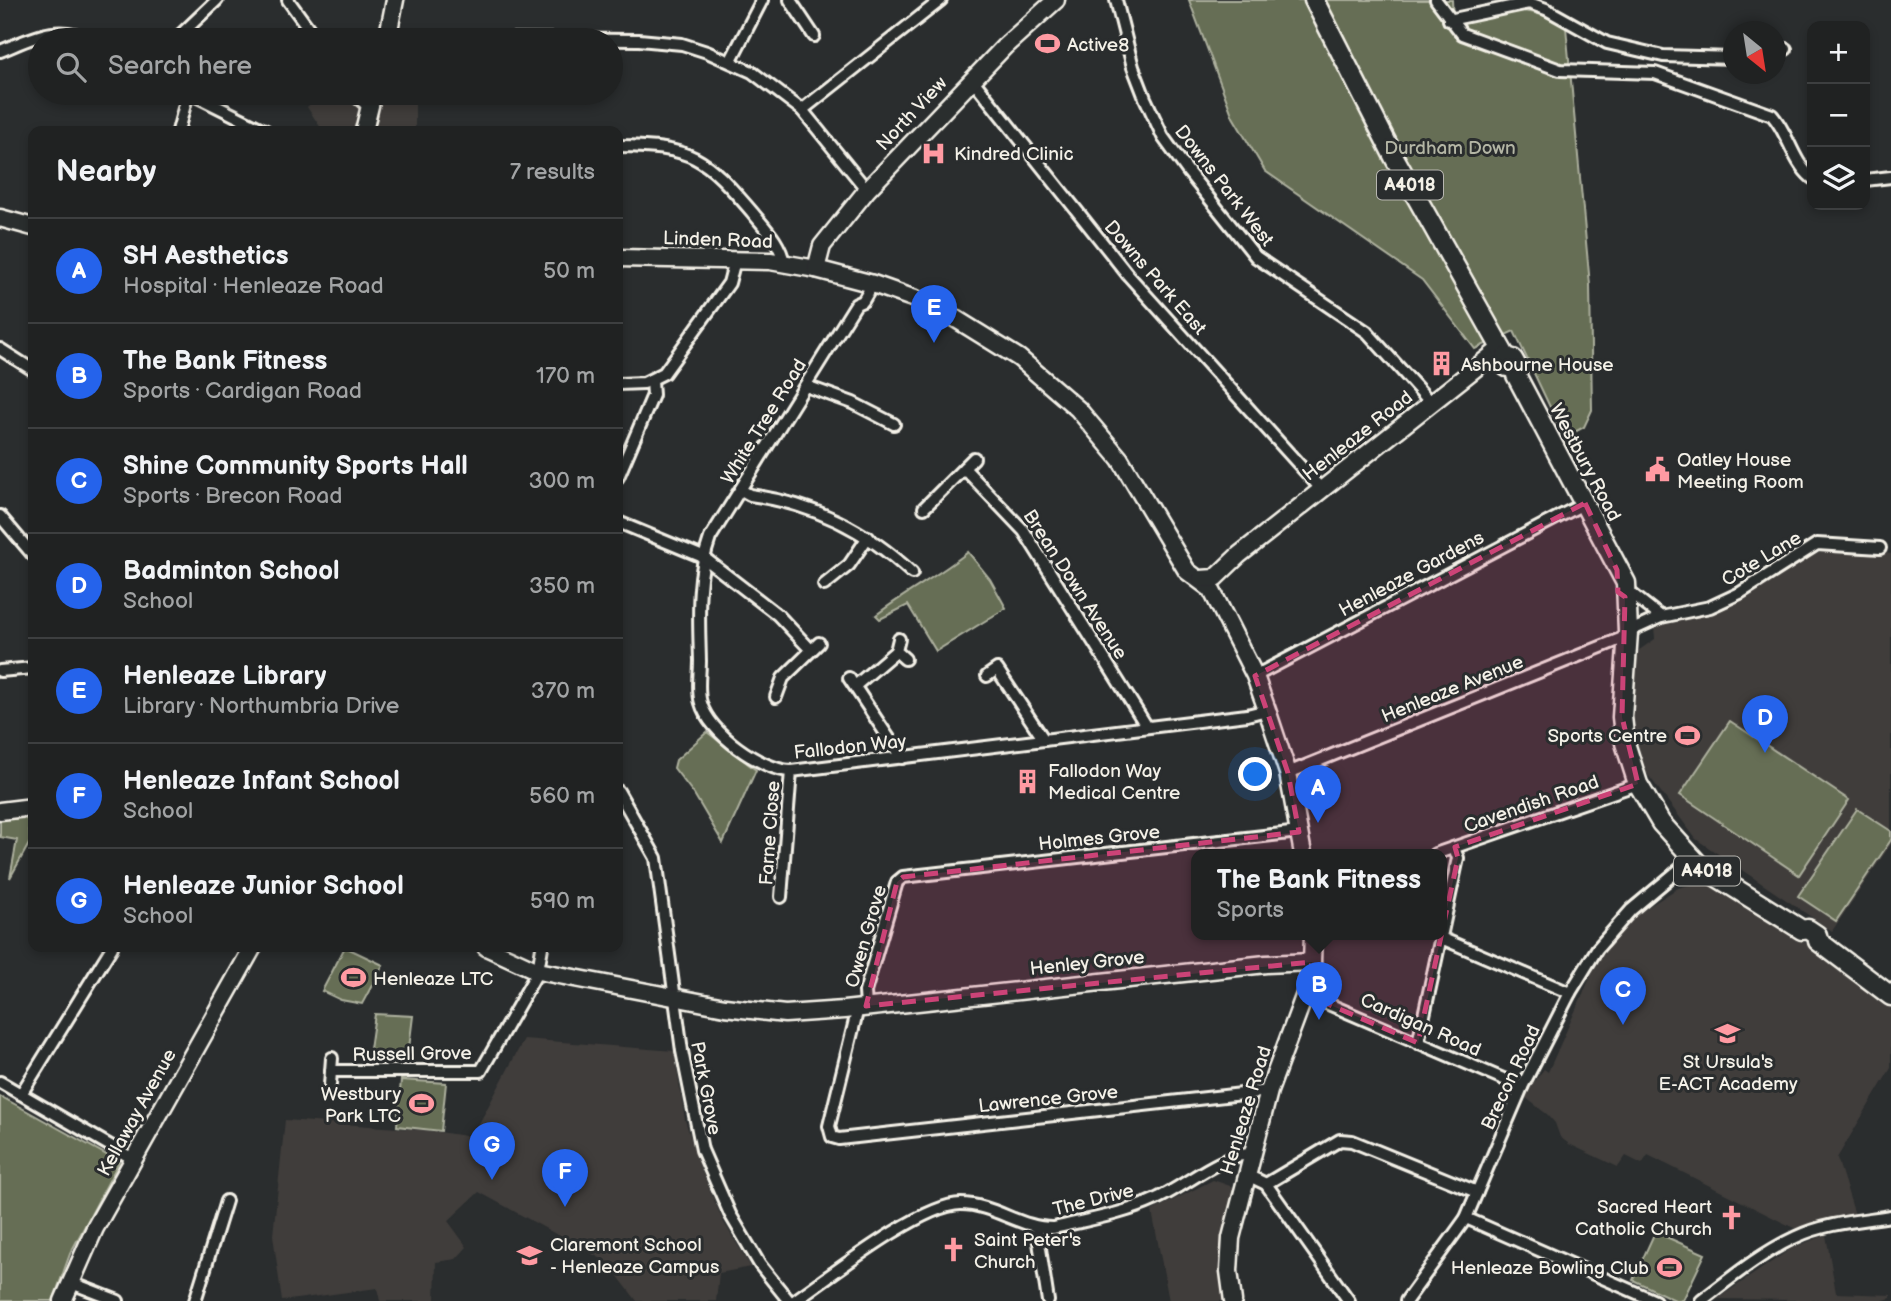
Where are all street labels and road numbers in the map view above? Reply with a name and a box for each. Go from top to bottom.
street label: North View [872,72,952,156]
street label: Downs Park West [1169,121,1278,251]
road number: A4018 [1377,170,1443,200]
street label: Downs Park East [1099,216,1211,340]
street label: Linden Road [663,227,773,254]
street label: White Tree Road [717,355,812,489]
street label: Henleaze Road [1298,386,1417,486]
street label: Westbury Road [1544,400,1625,526]
street label: Brean Down Avenue [1018,506,1132,664]
street label: Henleaze Gardens [1335,526,1488,622]
street label: Cote Lane [1718,527,1806,592]
street label: Henleaze Avenue [1378,650,1527,728]
street label: Fallodon Way [793,730,908,765]
street label: Cavendish Road [1461,771,1602,838]
street label: Farne Close [755,780,786,886]
street label: Holmes Grove [1037,821,1161,856]
road number: A4018 [1674,856,1740,886]
street label: Owen Grove [841,882,892,990]
street label: Henley Grove [1029,946,1146,981]
street label: Cardigan Road [1357,989,1484,1062]
street label: Brecon Road [1477,1021,1546,1134]
street label: Park Grove [685,1040,726,1137]
street label: Russell Grove [352,1042,472,1067]
street label: Henleaze Road [1216,1043,1277,1177]
street label: Kellaway Avenue [93,1045,182,1180]
street label: Lawrence Grove [977,1081,1119,1118]
street label: The Drive [1051,1179,1136,1222]

